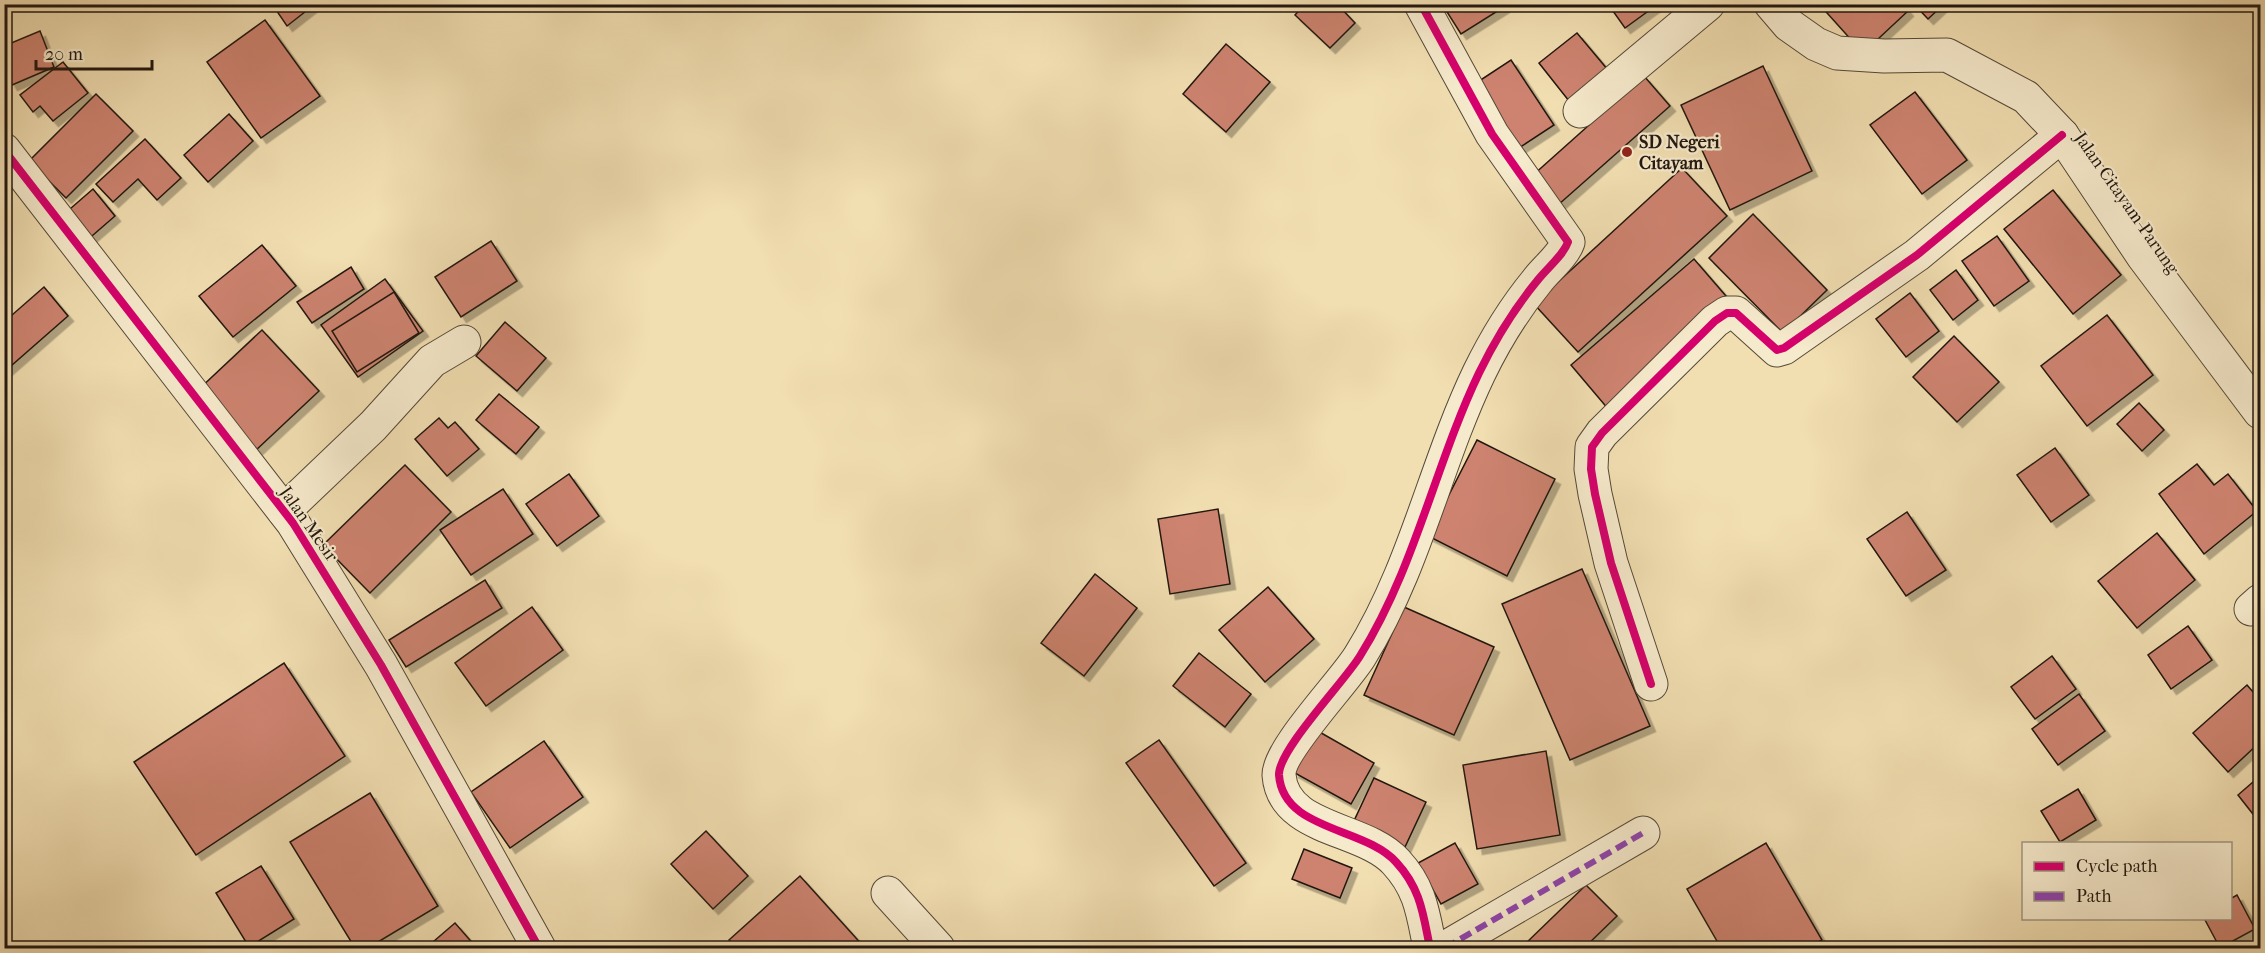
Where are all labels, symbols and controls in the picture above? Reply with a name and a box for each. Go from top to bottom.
scale bar [36,33,152,71]
text: 20 m [45,44,83,65]
street label: Jalan Citayam-Parung [2069,127,2184,279]
place label: SD Negeri Citayam [1639,132,1720,174]
marker: SD Negeri Citayam [1620,145,1634,159]
street label: Jalan Mesir [274,481,342,566]
legend [2022,842,2232,920]
text: Cycle path [2076,856,2157,877]
text: Path [2076,886,2112,907]

